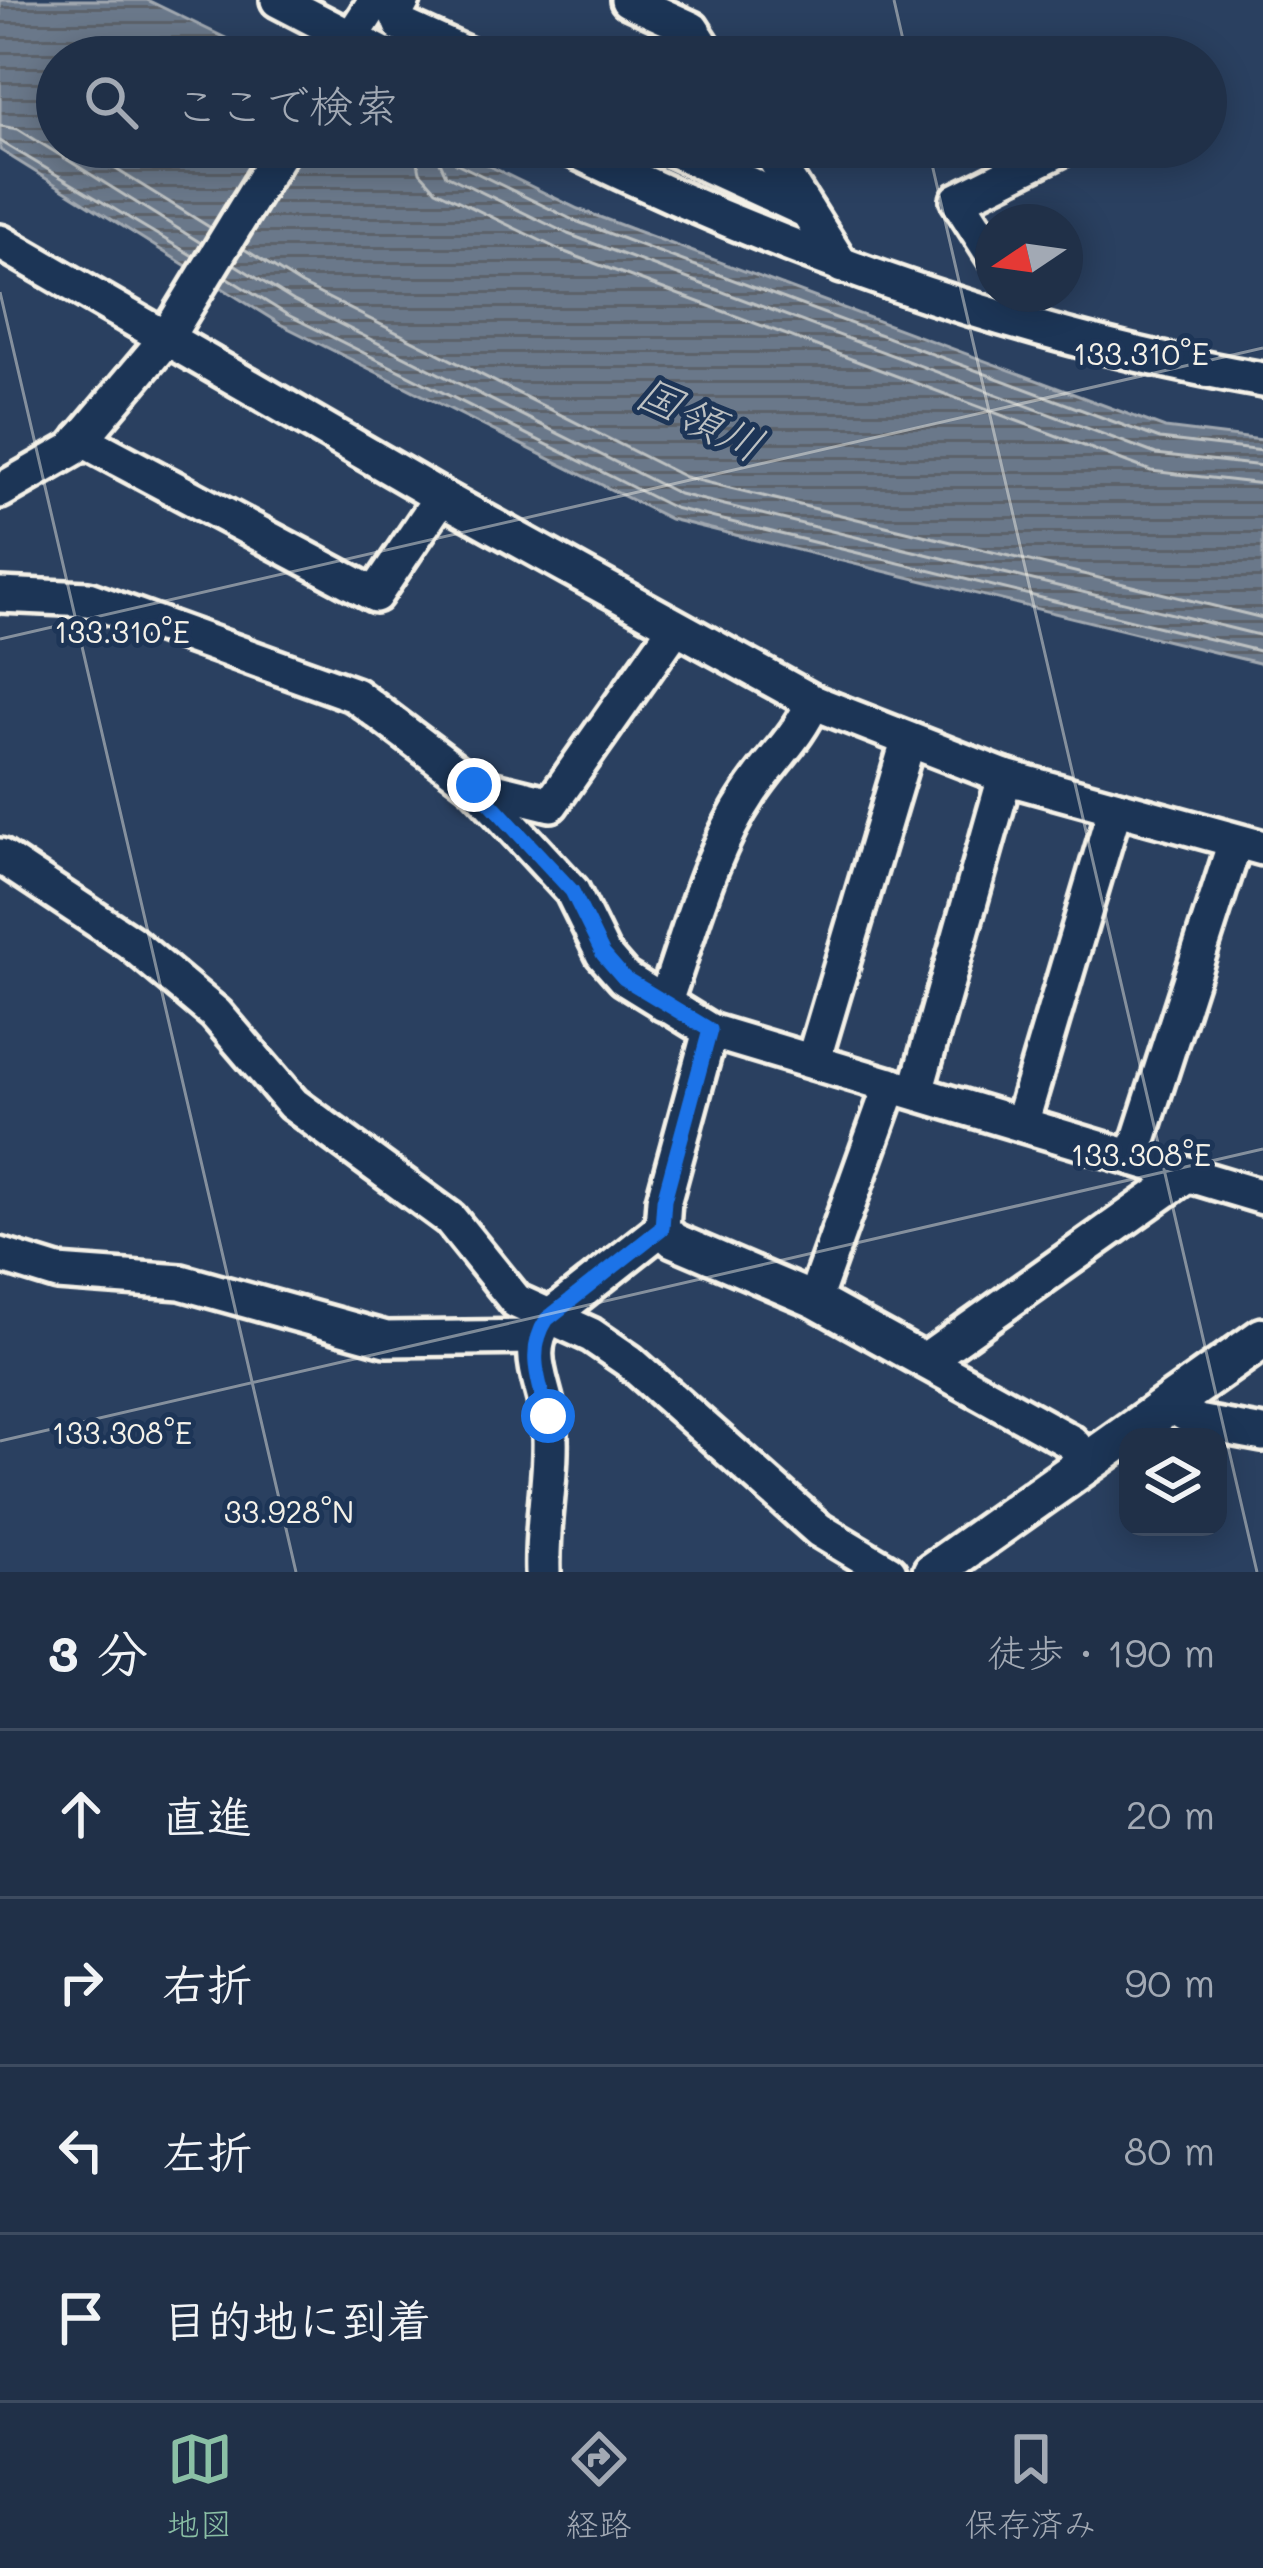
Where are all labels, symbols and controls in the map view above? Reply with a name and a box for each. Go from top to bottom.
search box [36,36,1227,168]
icon: search [78,69,144,135]
text: ここで検索 [174,75,399,133]
north arrow [975,204,1083,312]
text: 133.310°E [1073,333,1209,373]
water label: 国領川 [628,361,774,473]
text: 133.310°E [54,611,190,651]
route end [447,758,501,812]
text: 133.308°E [1071,1134,1211,1174]
route start [521,1389,575,1443]
text: 133.308°E [52,1412,192,1452]
map controls [1119,1428,1227,1536]
button: layers [1119,1428,1227,1536]
text: 33.928°N [224,1491,354,1531]
text: 3 分 [48,1618,148,1685]
text: 徒歩 · 190 m [987,1626,1215,1677]
icon: ahead [48,1781,114,1847]
text: 直進 [162,1786,252,1844]
text: 20 m [1126,1788,1215,1839]
icon: right [48,1949,114,2015]
text: 右折 [162,1954,252,2012]
text: 90 m [1124,1956,1215,2007]
icon: left [48,2117,114,2183]
text: 左折 [162,2122,252,2180]
text: 80 m [1124,2124,1215,2175]
icon: arrive [48,2285,114,2351]
text: 目的地に到着 [162,2290,432,2348]
tab: 地図 [167,2426,233,2546]
tab: 経路 [566,2426,632,2546]
tab: 保存済み [965,2426,1097,2546]

